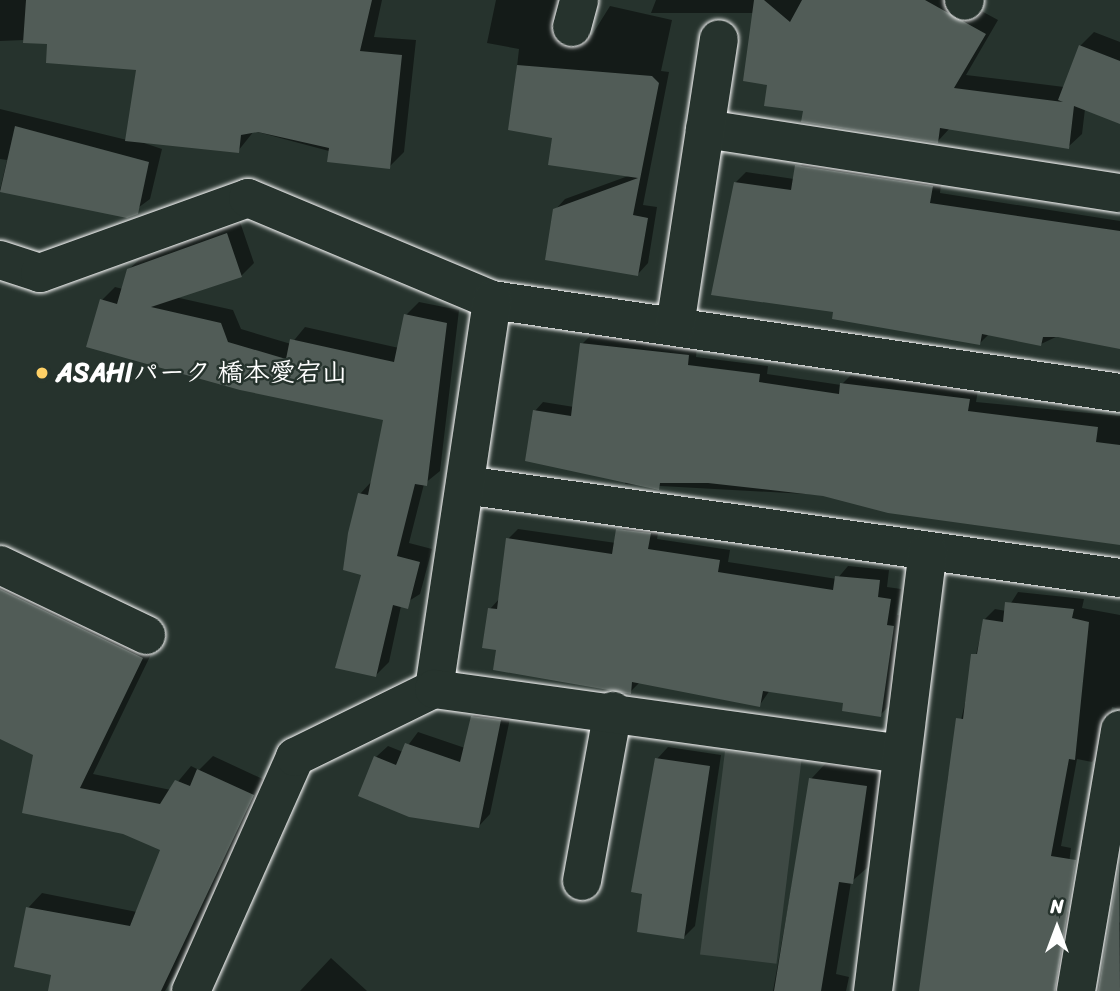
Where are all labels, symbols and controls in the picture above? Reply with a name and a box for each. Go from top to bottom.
place label: ASAHIパーク 橋本愛宕山 [56,357,347,389]
marker: ASAHIパーク 橋本愛宕山 [34,365,50,381]
text: N [1050,890,1064,923]
north arrow [1022,893,1092,963]

